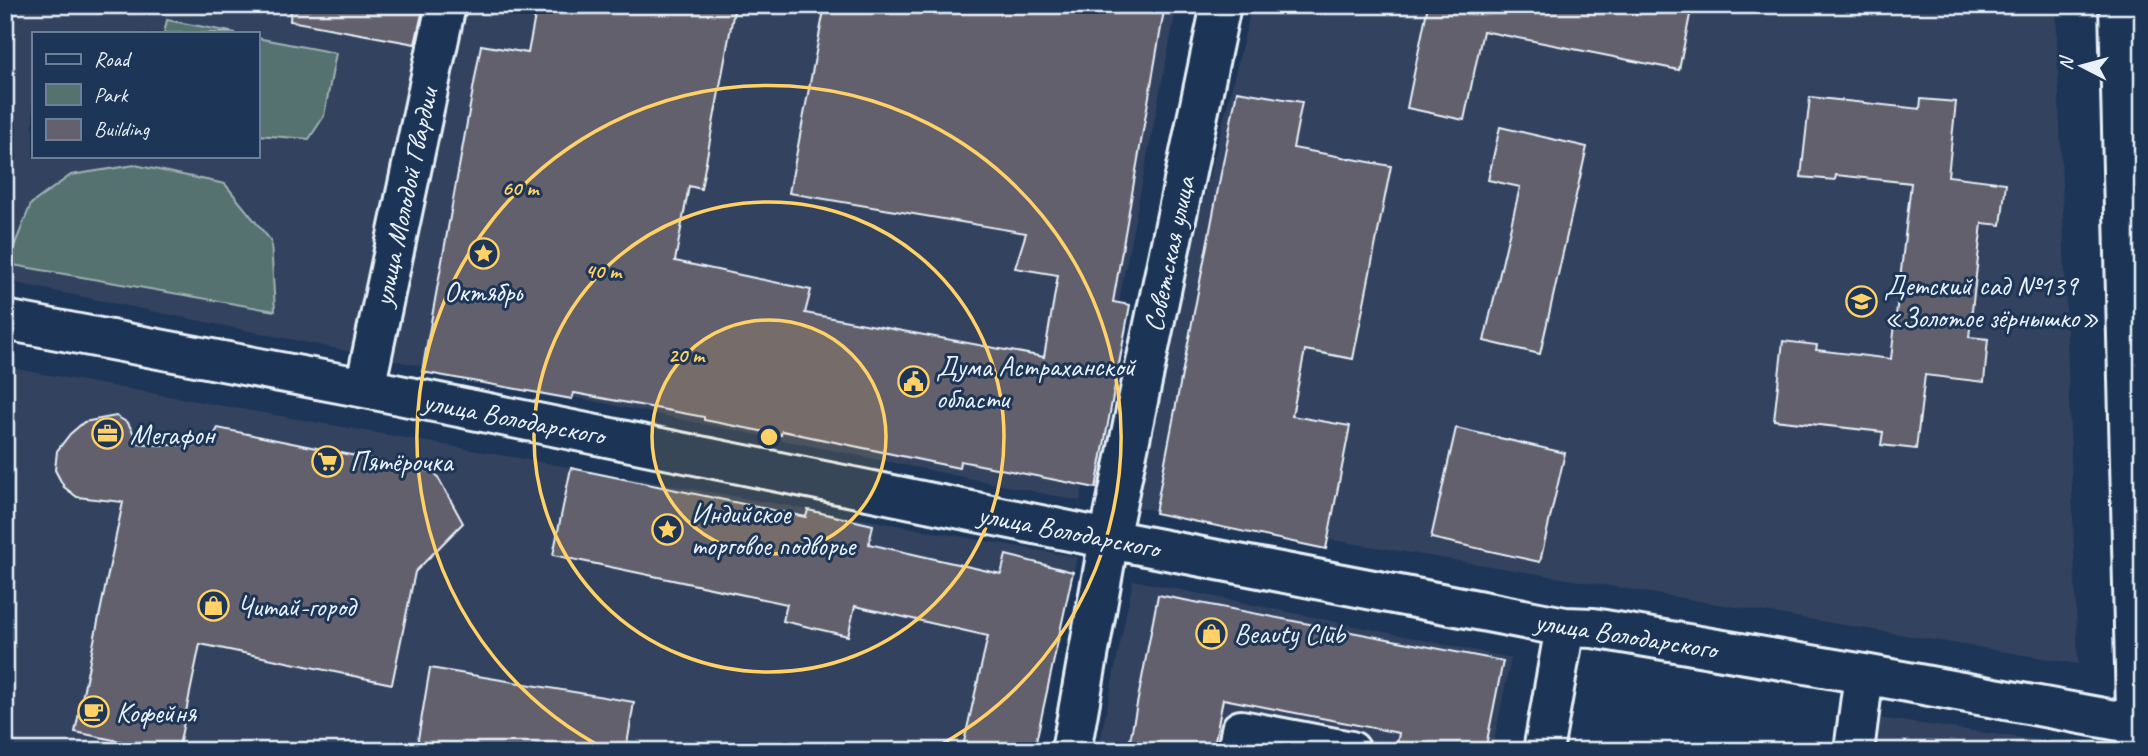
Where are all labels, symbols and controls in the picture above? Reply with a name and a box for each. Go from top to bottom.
legend [32,32,259,158]
north arrow [2046,32,2116,102]
text: Road [94,46,133,72]
text: N [2054,54,2079,71]
text: Park [94,82,129,108]
street label: улица Молодой Гвардии [364,82,446,311]
text: Building [94,116,151,142]
street label: Советская улица [1135,171,1203,335]
text: 60 m [502,175,540,201]
place icon: Октябрь [466,237,500,271]
text: 40 m [585,258,623,284]
place label: Детский сад №139 «Золотое зёрнышко» [1884,268,2099,335]
place label: Октябрь [444,274,524,309]
school or university icon: Детский сад №139 «Золотое зёрнышко» [1844,284,1878,318]
text: 20 m [668,342,706,368]
place label: Дума Астраханской области [936,349,1137,416]
public building icon: Дума Астраханской области [896,365,930,399]
street label: улица Володарского [418,383,611,453]
office icon: Мегафон [90,417,124,451]
place label: Мегафон [130,417,217,452]
centre of rings [757,425,781,449]
supermarket icon: Пятёрочка [310,444,344,478]
place label: Пятёрочка [350,444,454,479]
place label: Индийское торговое подворье [691,496,857,563]
street label: улица Володарского [973,496,1166,566]
place icon: Индийское торговое подворье [651,512,685,546]
shop icon: Читай-город [197,589,231,623]
place label: Читай-город [237,589,358,624]
street label: улица Володарского [1530,603,1723,667]
shop icon: Beauty Club [1194,616,1228,650]
place label: Beauty Club [1234,616,1347,651]
cafe icon: Кофейня [76,695,110,729]
place label: Кофейня [116,695,197,730]

